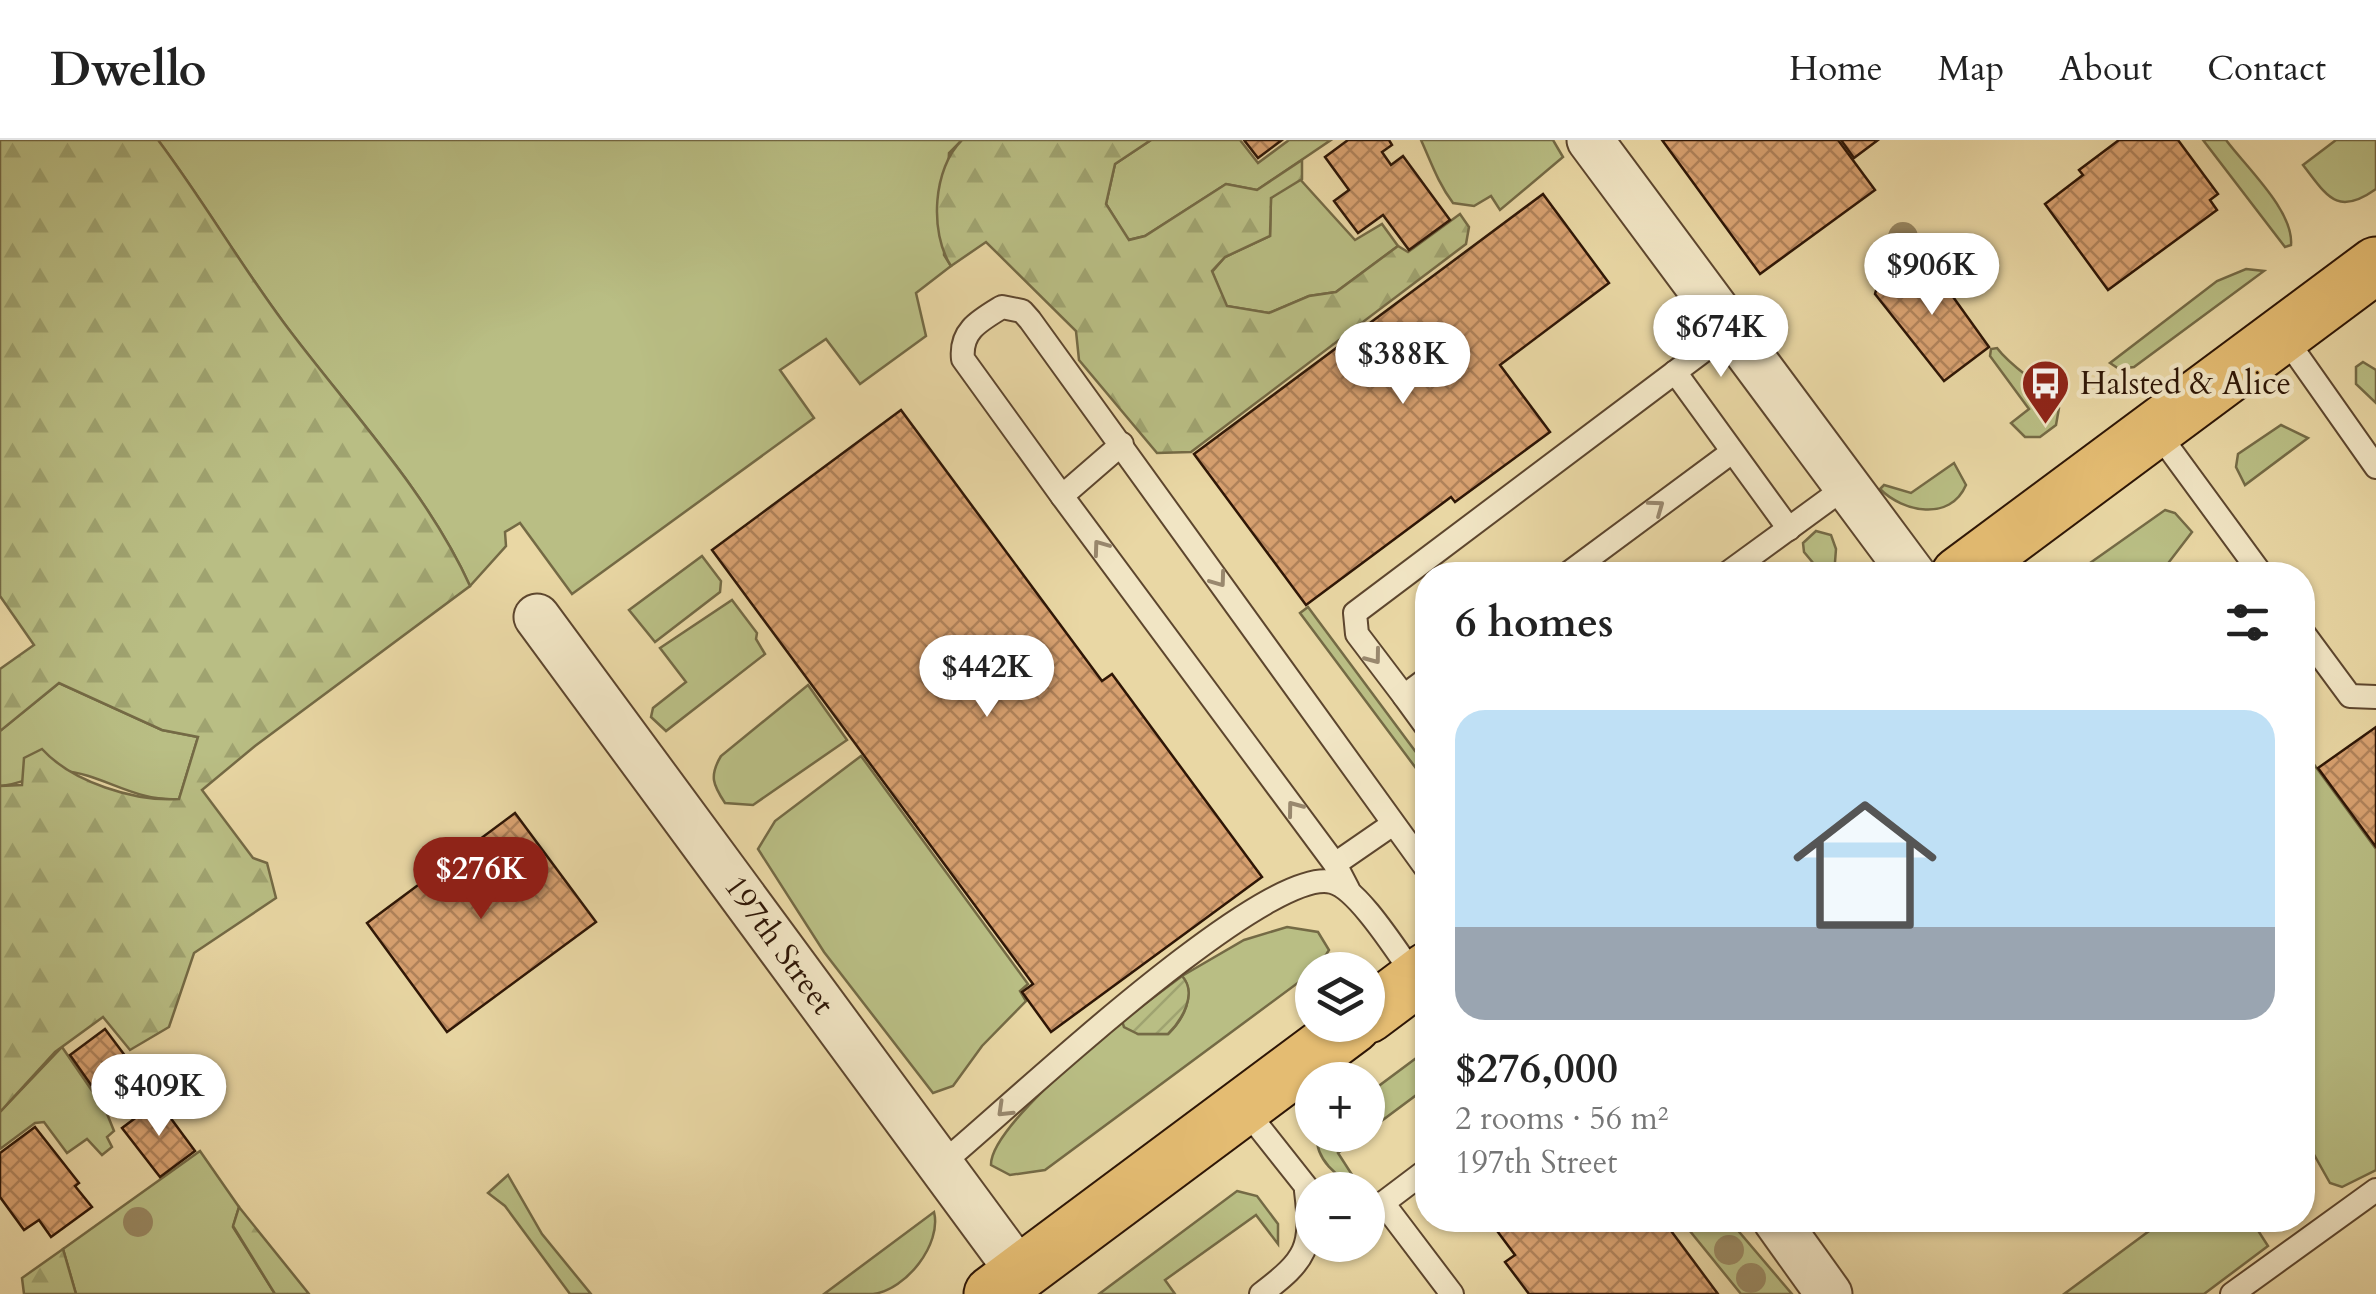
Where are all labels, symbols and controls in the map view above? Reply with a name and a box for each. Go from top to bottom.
text: Dwello [50,37,206,102]
text: Home [1789,45,1883,93]
text: Map [1938,45,2004,93]
text: About [2059,45,2152,93]
text: Contact [2207,45,2326,93]
pin: $906K [1862,233,2002,318]
text: $906K [1886,243,1978,287]
pin: $674K [1651,295,1791,380]
text: $674K [1675,305,1767,349]
pin: $388K [1333,322,1473,407]
text: $388K [1357,332,1449,376]
bus stop icon: Halsted & Alice [2019,358,2071,426]
place label: Halsted & Alice [2080,362,2291,406]
one-way arrow [1646,502,1664,519]
one-way arrow [1095,540,1112,558]
one-way arrow [1207,569,1225,588]
text: 6 homes [1455,594,1613,651]
icon: filters [2220,595,2275,650]
pin: $442K [917,635,1057,720]
text: $442K [941,645,1033,689]
one-way arrow [1362,646,1379,664]
icon: home [1775,775,1955,955]
one-way arrow [1288,801,1305,819]
pin: $276K [411,837,551,922]
text: $276K [435,847,527,891]
street label: 197th Street [713,866,845,1024]
map controls [1295,952,1385,1262]
button: layers [1295,952,1385,1042]
text: $276,000 [1455,1040,1618,1097]
pin: $409K [89,1054,229,1139]
button: + [1295,1062,1385,1152]
text: $409K [113,1064,205,1108]
text: 2 rooms · 56 m² [1455,1097,1668,1141]
one-way arrow [998,1098,1016,1116]
text: 197th Street [1455,1141,1617,1185]
button: − [1295,1172,1385,1262]

